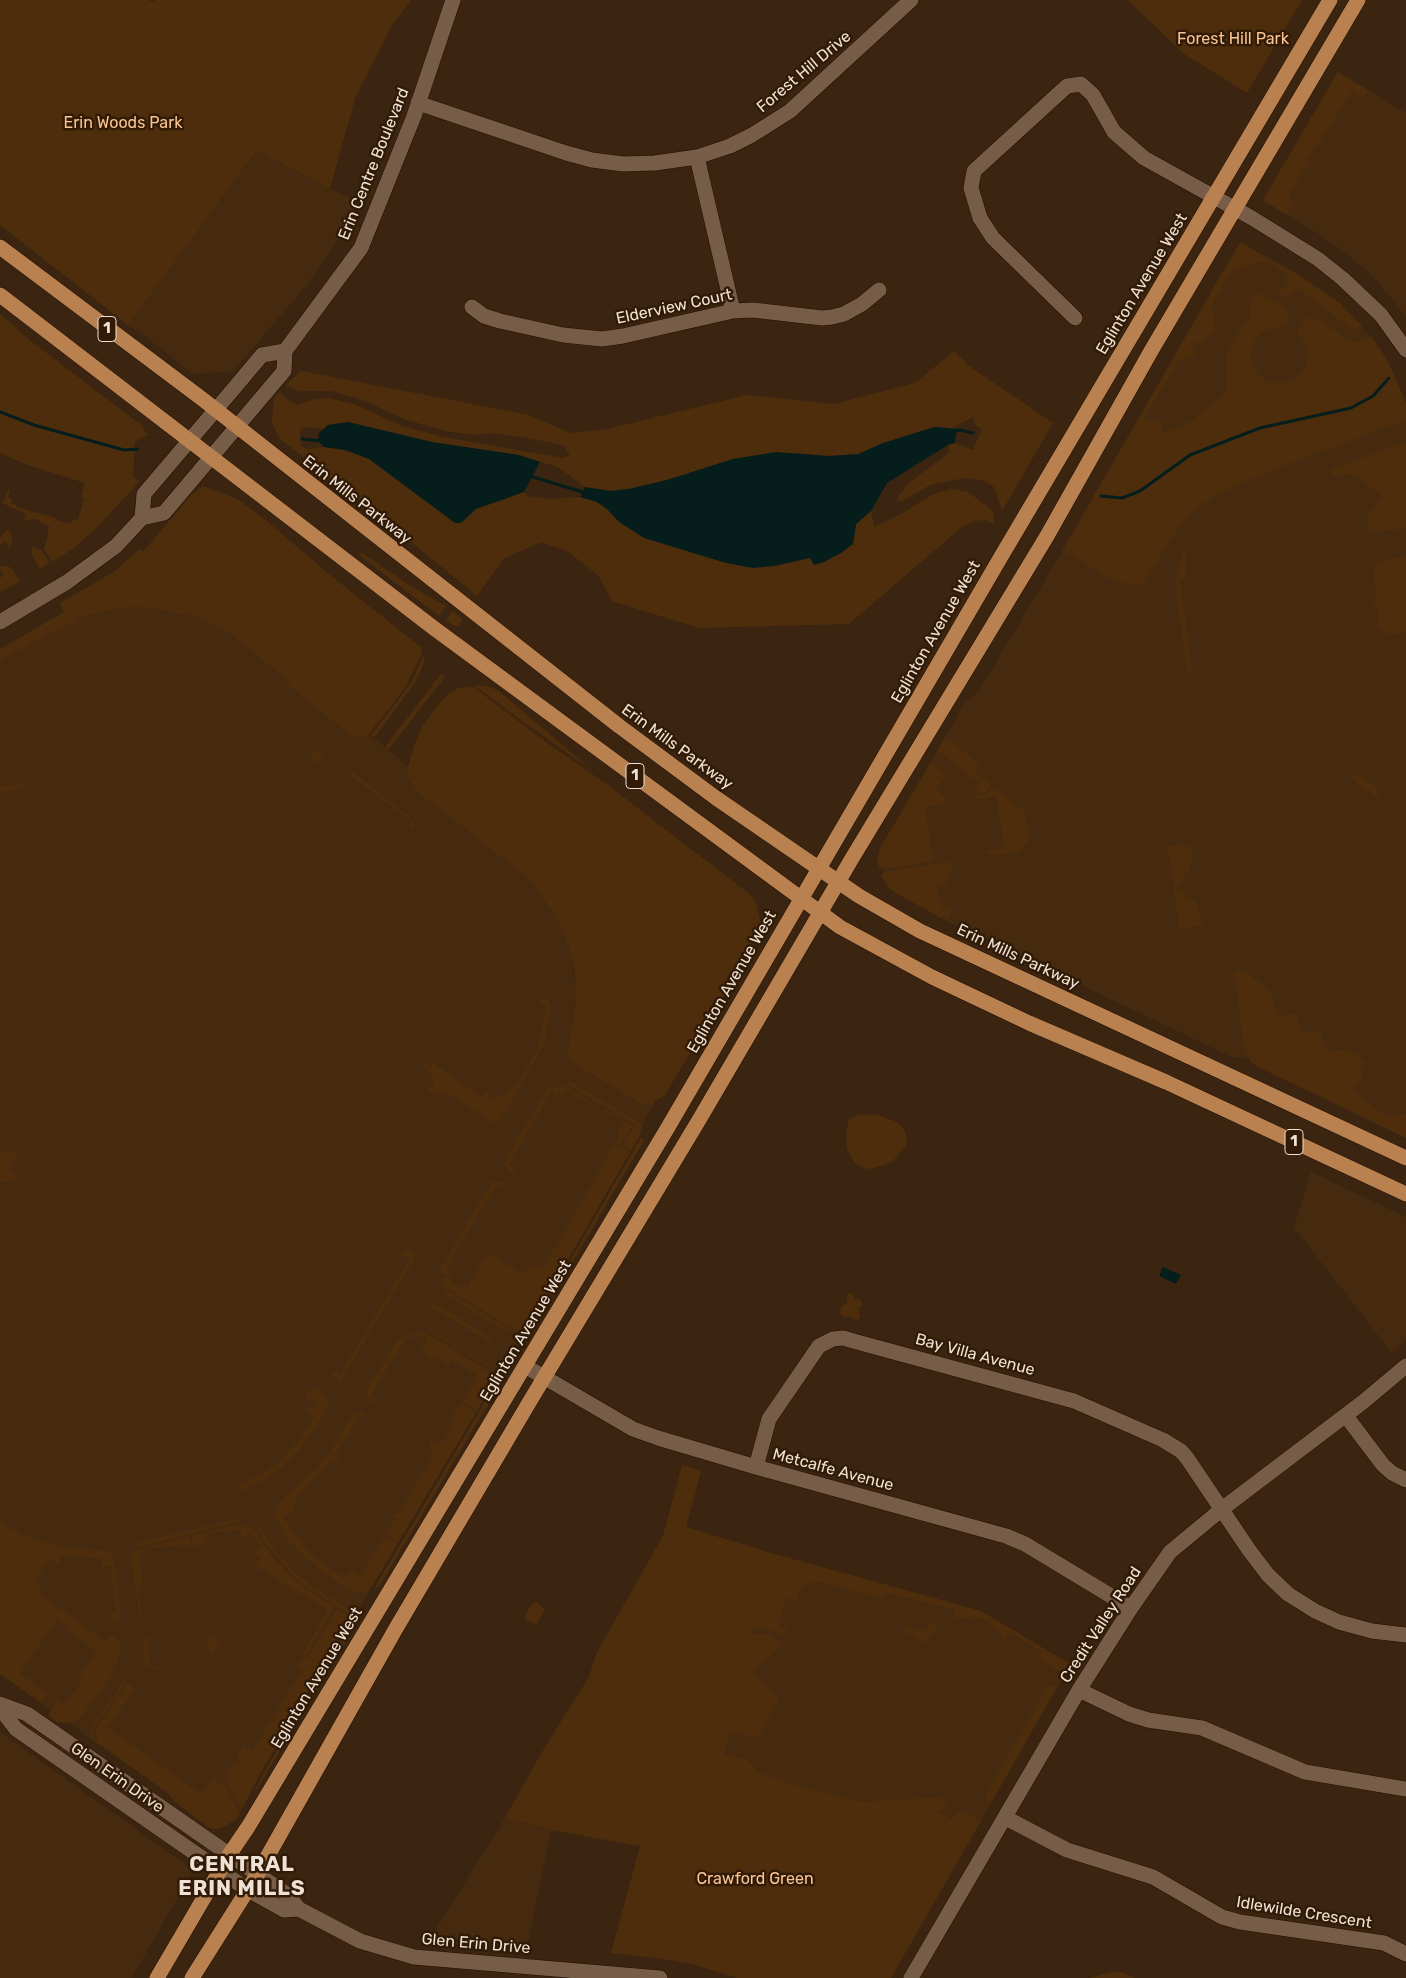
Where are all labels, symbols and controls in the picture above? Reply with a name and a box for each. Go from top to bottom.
street label: Forest Hill Drive [753,27,855,117]
park label: Forest Hill Park [1177,29,1289,49]
street label: Erin Centre Boulevard [335,85,413,243]
park label: Erin Woods Park [64,113,182,133]
street label: Eglinton Avenue West [1092,210,1192,358]
street label: Elderview Court [614,285,734,329]
road number: 1 [98,316,116,342]
street label: Erin Mills Parkway [299,451,415,549]
street label: Eglinton Avenue West [887,557,985,707]
street label: Erin Mills Parkway [618,700,736,794]
road number: 1 [626,764,644,788]
street label: Eglinton Avenue West [683,907,781,1057]
street label: Erin Mills Parkway [954,920,1082,994]
road number: 1 [1285,1130,1303,1154]
street label: Eglinton Avenue West [476,1257,576,1405]
street label: Bay Villa Avenue [913,1330,1037,1380]
street label: Metcalfe Avenue [770,1445,896,1495]
street label: Credit Valley Road [1056,1563,1146,1687]
street label: Eglinton Avenue West [267,1604,367,1752]
street label: Glen Erin Drive [67,1739,167,1817]
district label: CENTRAL ERIN MILLS [177,1852,307,1902]
park label: Crawford Green [696,1869,814,1889]
street label: Idlewilde Crescent [1235,1893,1373,1933]
street label: Glen Erin Drive [421,1930,531,1958]

